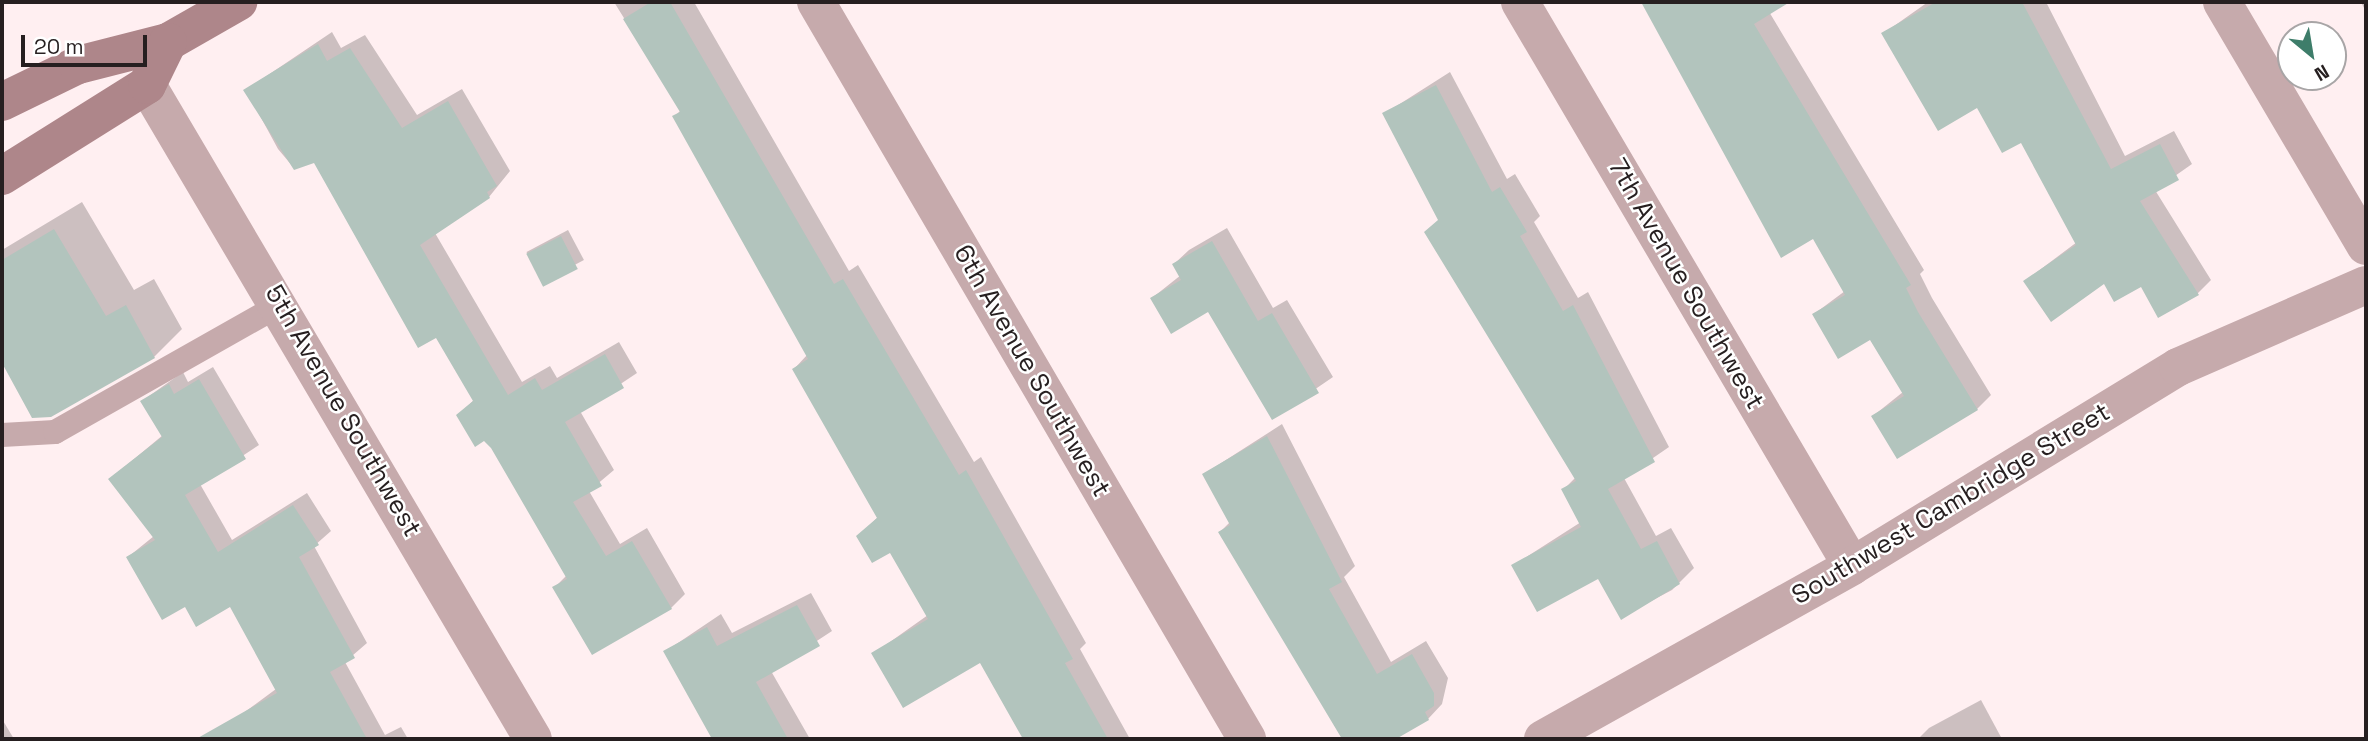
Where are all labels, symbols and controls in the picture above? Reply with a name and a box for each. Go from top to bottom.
scale bar [24,21,150,65]
north arrow [2277,21,2347,91]
text: 20 m [34,33,84,60]
text: N [2310,59,2334,87]
street label: 7th Avenue Southwest [1601,153,1771,415]
street label: 6th Avenue Southwest [947,239,1117,503]
street label: 5th Avenue Southwest [258,279,428,543]
street label: Southwest Cambridge Street [1786,396,2116,612]

